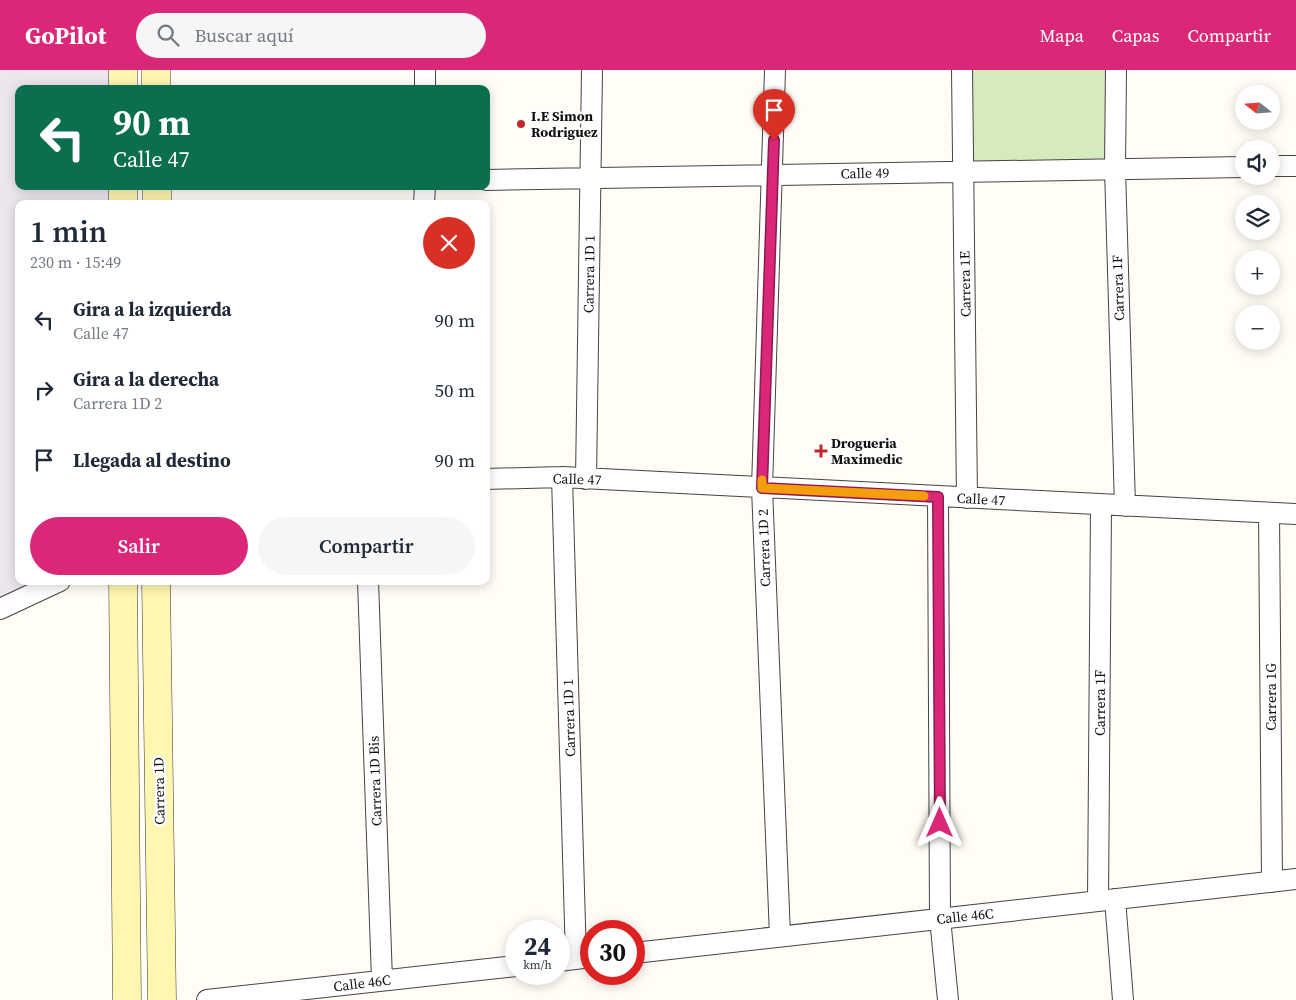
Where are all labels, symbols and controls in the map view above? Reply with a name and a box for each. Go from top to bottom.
search box [136,13,486,58]
text: GoPilot [25,19,106,52]
icon: search [154,21,182,49]
text: Buscar aquí [194,22,294,48]
text: Mapa [1039,23,1084,48]
text: Capas [1112,23,1159,48]
text: Compartir [1187,23,1271,48]
north arrow [1235,85,1280,130]
map controls [1235,85,1280,350]
pin [753,89,795,140]
icon: arrive [760,96,788,124]
text: 90 m [113,99,190,147]
icon: left [30,105,95,170]
place label: I.E Simon Rodriguez [531,106,598,142]
marker: I.E Simon Rodriguez [515,118,527,130]
button: sound [1235,140,1280,185]
text: Calle 47 [113,144,190,174]
street label: Calle 49 [840,163,890,183]
button: layers [1235,195,1280,240]
text: 1 min [30,211,107,252]
button: close [423,217,475,269]
street label: Carrera 1D 1 [578,235,600,313]
button: + [1235,250,1280,295]
text: 230 m · 15:49 [30,251,121,273]
street label: Carrera 1E [954,251,976,317]
street label: Carrera 1F [1107,255,1129,321]
text: Gira a la izquierda [73,296,232,322]
button: − [1235,305,1280,350]
icon: left [30,306,58,334]
text: 90 m [434,307,475,333]
text: Calle 47 [73,322,129,344]
text: Gira a la derecha [73,366,219,392]
icon: right [30,376,58,404]
text: 50 m [434,377,475,403]
text: Carrera 1D 2 [73,392,162,414]
place label: Drogueria Maximedic [831,433,903,469]
marker: Drogueria Maximedic [815,445,827,457]
icon: arrive [30,446,58,474]
text: Llegada al destino [73,447,231,473]
text: 90 m [434,447,475,473]
street label: Calle 47 [552,468,602,490]
street label: Calle 47 [956,488,1006,510]
street label: Carrera 1D 2 [753,509,775,587]
button: Salir [30,517,248,575]
button: Compartir [258,517,475,575]
street label: Carrera 1G [1261,663,1281,731]
street label: Carrera 1F [1090,670,1110,736]
street label: Carrera 1D 1 [558,679,580,757]
street label: Carrera 1D Bis [363,736,387,826]
street label: Carrera 1D [148,757,170,825]
position arrow [913,796,965,848]
street label: Calle 46C [935,903,995,929]
speed limit sign: 30 [580,920,645,985]
text: 24 [524,929,551,963]
text: km/h [523,957,552,973]
street label: Calle 46C [332,970,392,996]

